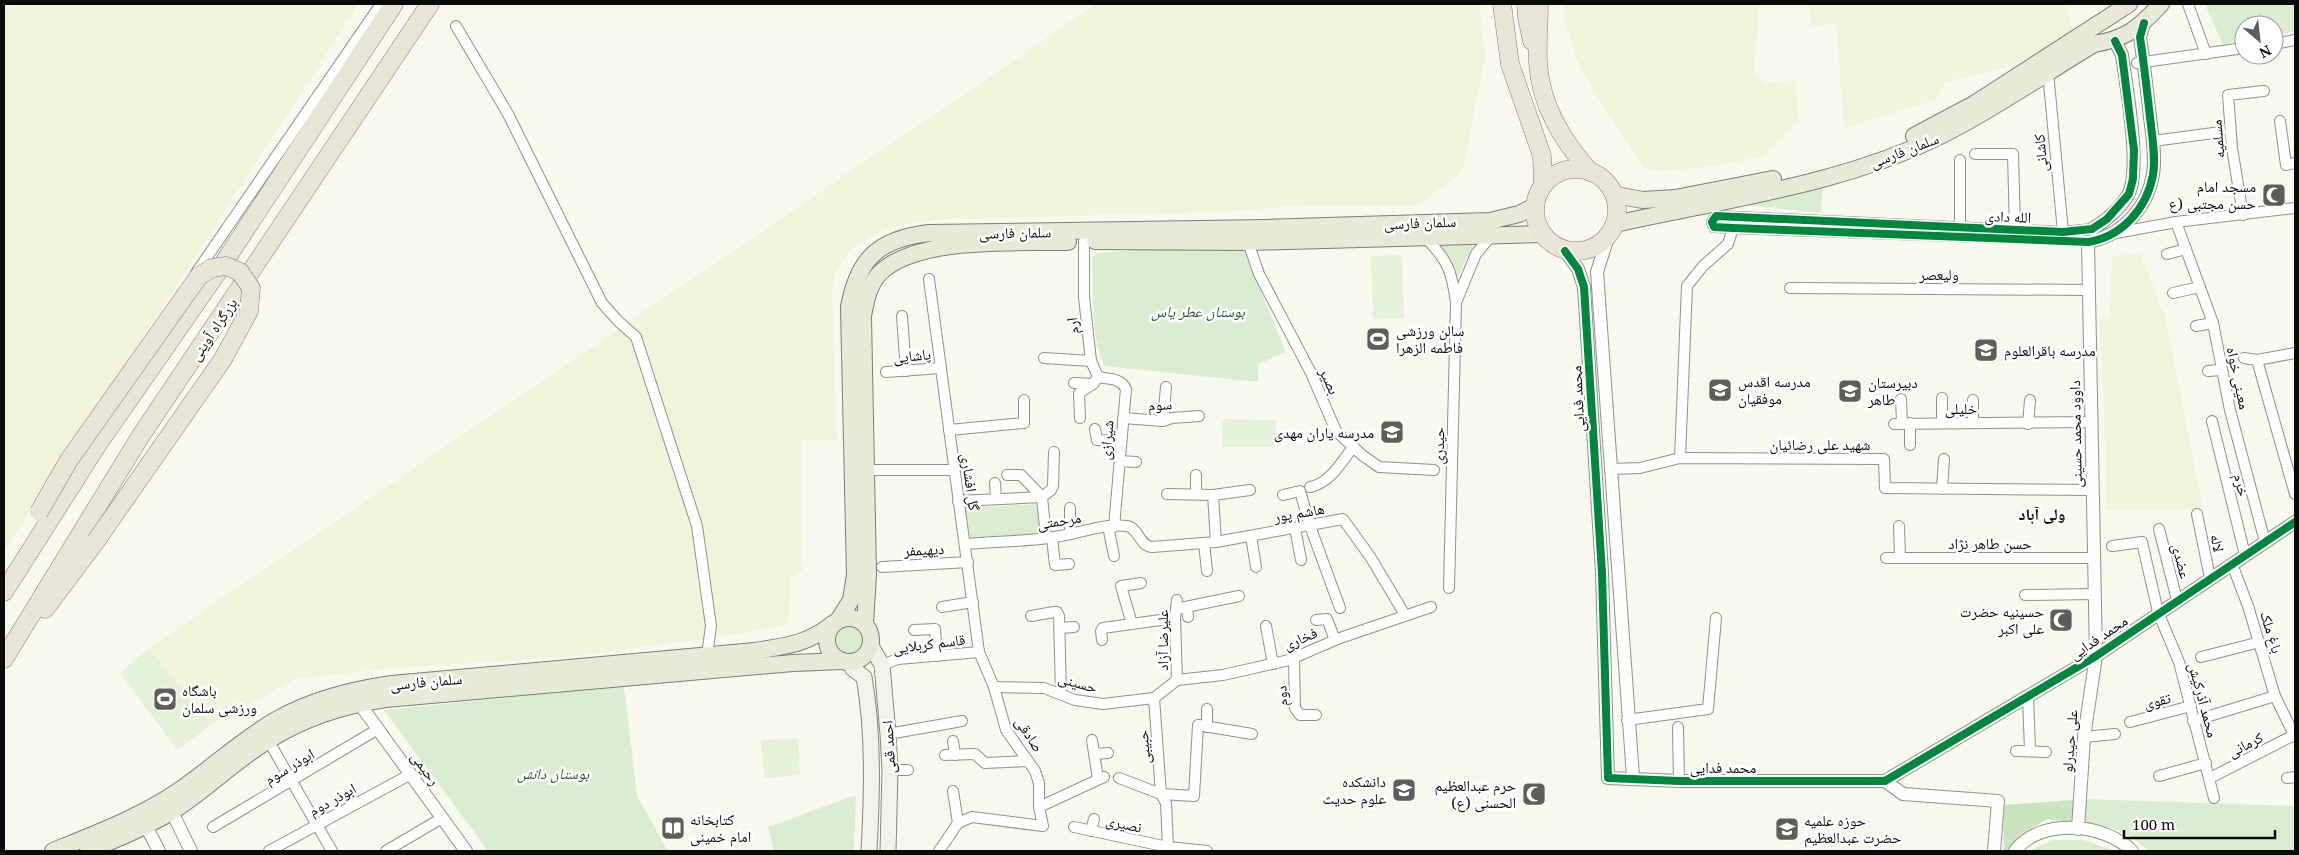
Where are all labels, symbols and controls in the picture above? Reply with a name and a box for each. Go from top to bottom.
north arrow [2234,15,2284,65]
text: N [2256,41,2275,63]
street label: مسلمیه [2205,119,2229,159]
street label: سلمان فارسی [1867,128,1942,173]
street label: کاشانی [2028,133,2053,173]
place label: مسجد امام حسن مجتبی (ع [2169,176,2256,214]
mosque icon: مسجد امام حسن مجتبی (ع [2261,182,2287,208]
street label: الله دادی [1984,205,2032,228]
street label: سلمان فارسی [1384,211,1457,234]
street label: سلمان فارسی [979,221,1051,244]
street label: ولیعصر [1918,264,1959,284]
street label: بزرگراه آوینی [185,293,242,365]
park label: بوستان عطر یاس [1151,301,1246,321]
street label: ارم [1061,316,1084,336]
place label: سالن ورزشی فاطمه الزهرا [1396,320,1464,357]
sports icon: سالن ورزشی فاطمه الزهرا [1365,326,1391,352]
school or university icon: مدرسه باقرالعلوم [1973,337,1999,363]
place label: مدرسه باقرالعلوم [2004,340,2096,361]
street label: پاشایی [892,343,932,368]
street label: معینی خواه [2222,345,2255,411]
street label: بصیر [1315,364,1345,398]
street label: محمد فدایی [1565,365,1590,433]
place label: مدرسه اقدس موفقیان [1738,371,1811,409]
place label: دبیرستان طاهر [1867,372,1918,409]
school or university icon: مدرسه اقدس موفقیان [1707,377,1733,403]
school or university icon: دبیرستان طاهر [1837,378,1863,404]
street label: داوود محمد حسینی [2064,380,2087,488]
street label: سوم [1147,393,1173,416]
street label: خلیلی [1945,398,1978,419]
street label: شیرازی [1094,419,1119,461]
school or university icon: مدرسه یاران مهدی [1379,419,1405,445]
place label: مدرسه یاران مهدی [1274,422,1374,443]
street label: حیدری [1428,427,1449,465]
street label: شهید علی رضائیان [1770,434,1871,455]
street label: گل افشاری [956,452,985,512]
street label: خرم [2229,471,2255,499]
street label: هاشم پور [1271,498,1326,527]
district label: ولی آباد [2018,503,2066,525]
street label: مرحمتی [1036,507,1083,534]
street label: لاله [2206,532,2230,554]
street label: حسن طاهر نژاد [1948,533,2032,554]
street label: دیهیمفر [902,538,945,560]
street label: عضدی [2167,541,2196,581]
place label: حسینیه حضرت علی اکبر [1960,601,2044,639]
mosque icon: حسینیه حضرت علی اکبر [2048,607,2074,633]
street label: باغ ملک [2255,608,2288,656]
street label: علیرضا آزاد [1152,609,1172,671]
street label: محمد فدایی [2065,610,2132,665]
street label: فخاری [1280,622,1320,655]
street label: قاسم کربلایی [892,629,966,658]
street label: محمد آذرکیش [2183,660,2224,740]
street label: حسینی [1056,667,1100,698]
street label: سلمان فارسی [389,668,463,695]
place label: باشگاه ورزشی سلمان [182,680,257,718]
street label: دوم [1270,685,1293,707]
sports icon: باشگاه ورزشی سلمان [152,686,178,712]
street label: تقوی [2141,687,2173,714]
street label: علی حیدرلو [2056,708,2083,774]
street label: صادقی [1010,712,1049,756]
street label: احمد قمی [877,720,900,774]
street label: کرمانی [2224,727,2267,762]
street label: حبیبی [1132,729,1155,765]
street label: ابوذر سوم [260,743,318,790]
street label: رحیمی [406,747,445,790]
street label: محمد فدایی [1690,757,1756,778]
park label: بوستان دانش [517,763,590,783]
place label: دانشکده علوم حدیث [1322,771,1386,809]
place label: حرم عبدالعظیم الحسنی (ع) [1434,775,1516,813]
school or university icon: دانشکده علوم حدیث [1391,777,1417,803]
street label: ابوذر دوم [305,778,360,821]
mosque icon: حرم عبدالعظیم الحسنی (ع) [1521,781,1547,807]
scale bar [2124,808,2275,840]
place label: کتابخانه امام خمینی [690,809,751,847]
street label: نصیری [1104,809,1144,838]
place label: حوزه علمیه حضرت عبدالعظیم [1804,810,1902,848]
text: 100 m [2132,814,2175,834]
library icon: کتابخانه امام خمینی [660,815,686,841]
school or university icon: حوزه علمیه حضرت عبدالعظیم [1774,816,1800,842]

